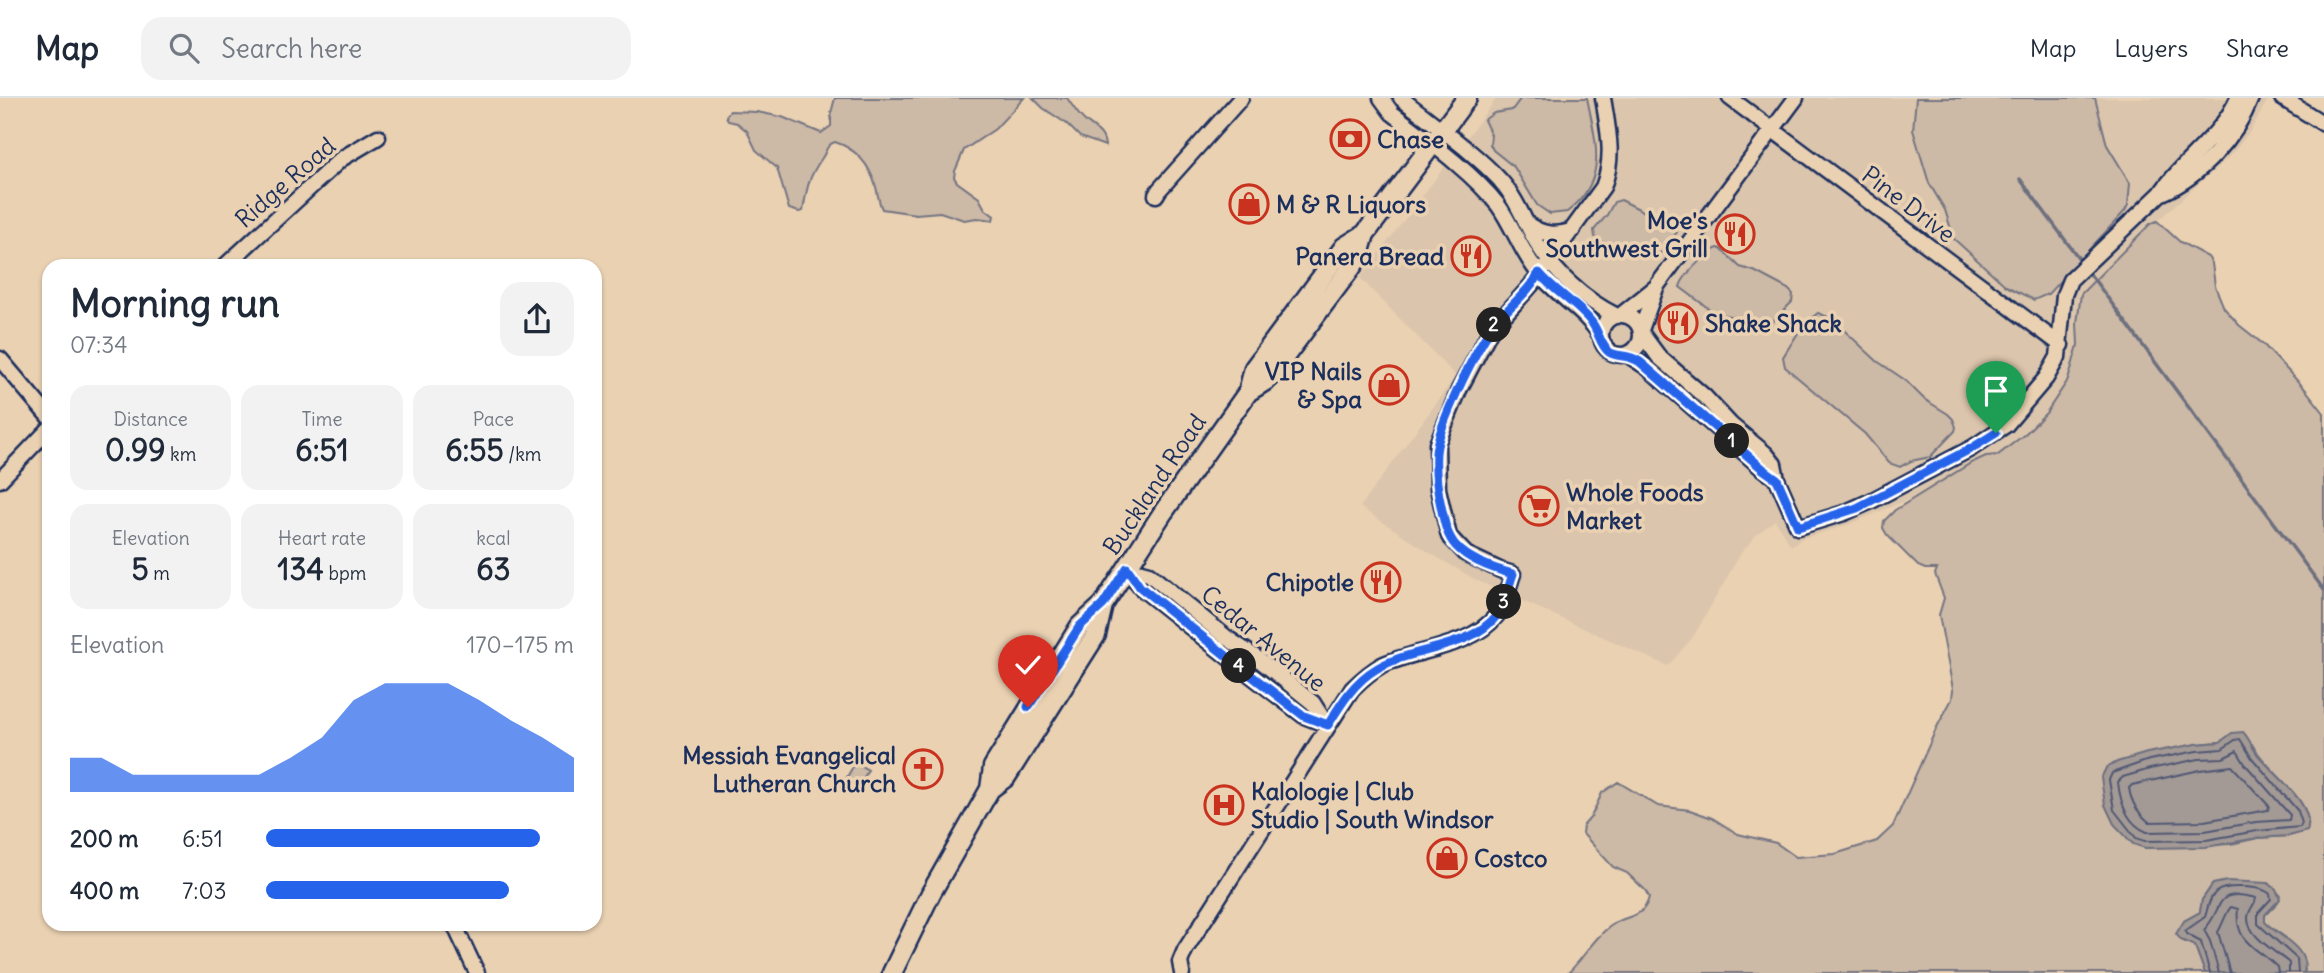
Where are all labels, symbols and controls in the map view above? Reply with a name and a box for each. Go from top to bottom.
search box [141,17,631,80]
text: Map [35,27,99,69]
icon: search [165,29,203,67]
text: Search here [221,32,362,65]
text: Map [2030,33,2076,63]
text: Layers [2114,33,2188,63]
text: Share [2226,33,2289,63]
bank icon: Chase [1329,118,1371,160]
place label: Chase [1377,124,1444,154]
street label: Ridge Road [229,130,341,234]
street label: Pine Drive [1856,159,1962,249]
shop icon: M & R Liquors [1228,183,1270,225]
place label: M & R Liquors [1276,189,1426,219]
place label: Moe's Southwest Grill [1546,205,1708,263]
restaurant icon: Moe's Southwest Grill [1714,213,1756,255]
restaurant icon: Panera Bread [1450,235,1492,277]
place label: Panera Bread [1295,241,1444,271]
text: Morning run [70,280,280,327]
button: share [500,282,574,356]
restaurant icon: Shake Shack [1657,302,1699,344]
pin: 2 [1476,308,1512,342]
place label: Shake Shack [1705,308,1842,338]
text: 2 [1488,312,1499,336]
text: 07:34 [70,330,128,359]
place label: VIP Nails & Spa [1265,356,1362,414]
pin [1966,361,2026,433]
shop icon: VIP Nails & Spa [1368,364,1410,406]
icon: arrive [1977,372,2015,410]
text: Distance [114,407,188,431]
text: Time [301,407,343,431]
text: Pace [473,407,514,431]
street label: Buckland Road [1096,408,1212,560]
pin: 1 [1714,424,1750,458]
text: 1 [1728,428,1735,452]
text: 0.99 [105,431,165,469]
text: 6:51 [295,431,349,469]
text: 6:55 [445,431,504,469]
text: km [165,442,196,466]
text: /km [504,442,542,466]
place label: Whole Foods Market [1566,477,1704,535]
supermarket icon: Whole Foods Market [1518,485,1560,527]
text: Elevation [112,526,190,550]
text: Heart rate [278,526,366,550]
text: kcal [476,526,510,550]
text: 5 [131,550,149,588]
text: 134 [278,550,324,588]
text: 63 [476,550,511,588]
text: m [149,561,170,585]
text: bpm [324,561,366,585]
restaurant icon: Chipotle [1360,561,1402,603]
place label: Chipotle [1266,567,1354,597]
street label: Cedar Avenue [1196,579,1332,697]
pin: 3 [1486,584,1522,620]
text: 3 [1498,589,1509,613]
text: Elevation [70,630,164,659]
text: 170–175 m [466,630,574,659]
pin [998,635,1058,707]
icon: check [1009,646,1047,684]
pin: 4 [1222,648,1256,684]
text: 4 [1233,653,1244,677]
place label: Messiah Evangelical Lutheran Church [682,740,896,798]
church icon: Messiah Evangelical Lutheran Church [902,748,944,790]
place label: Kalologie | Club Studio | South Windsor [1251,776,1494,835]
hospital icon: Kalologie | Club Studio | South Windsor [1203,784,1245,826]
text: 200 m [70,824,139,853]
text: 6:51 [182,824,223,853]
shop icon: Costco [1426,837,1468,879]
place label: Costco [1474,843,1548,873]
text: 400 m [70,876,139,905]
text: 7:03 [182,876,227,905]

